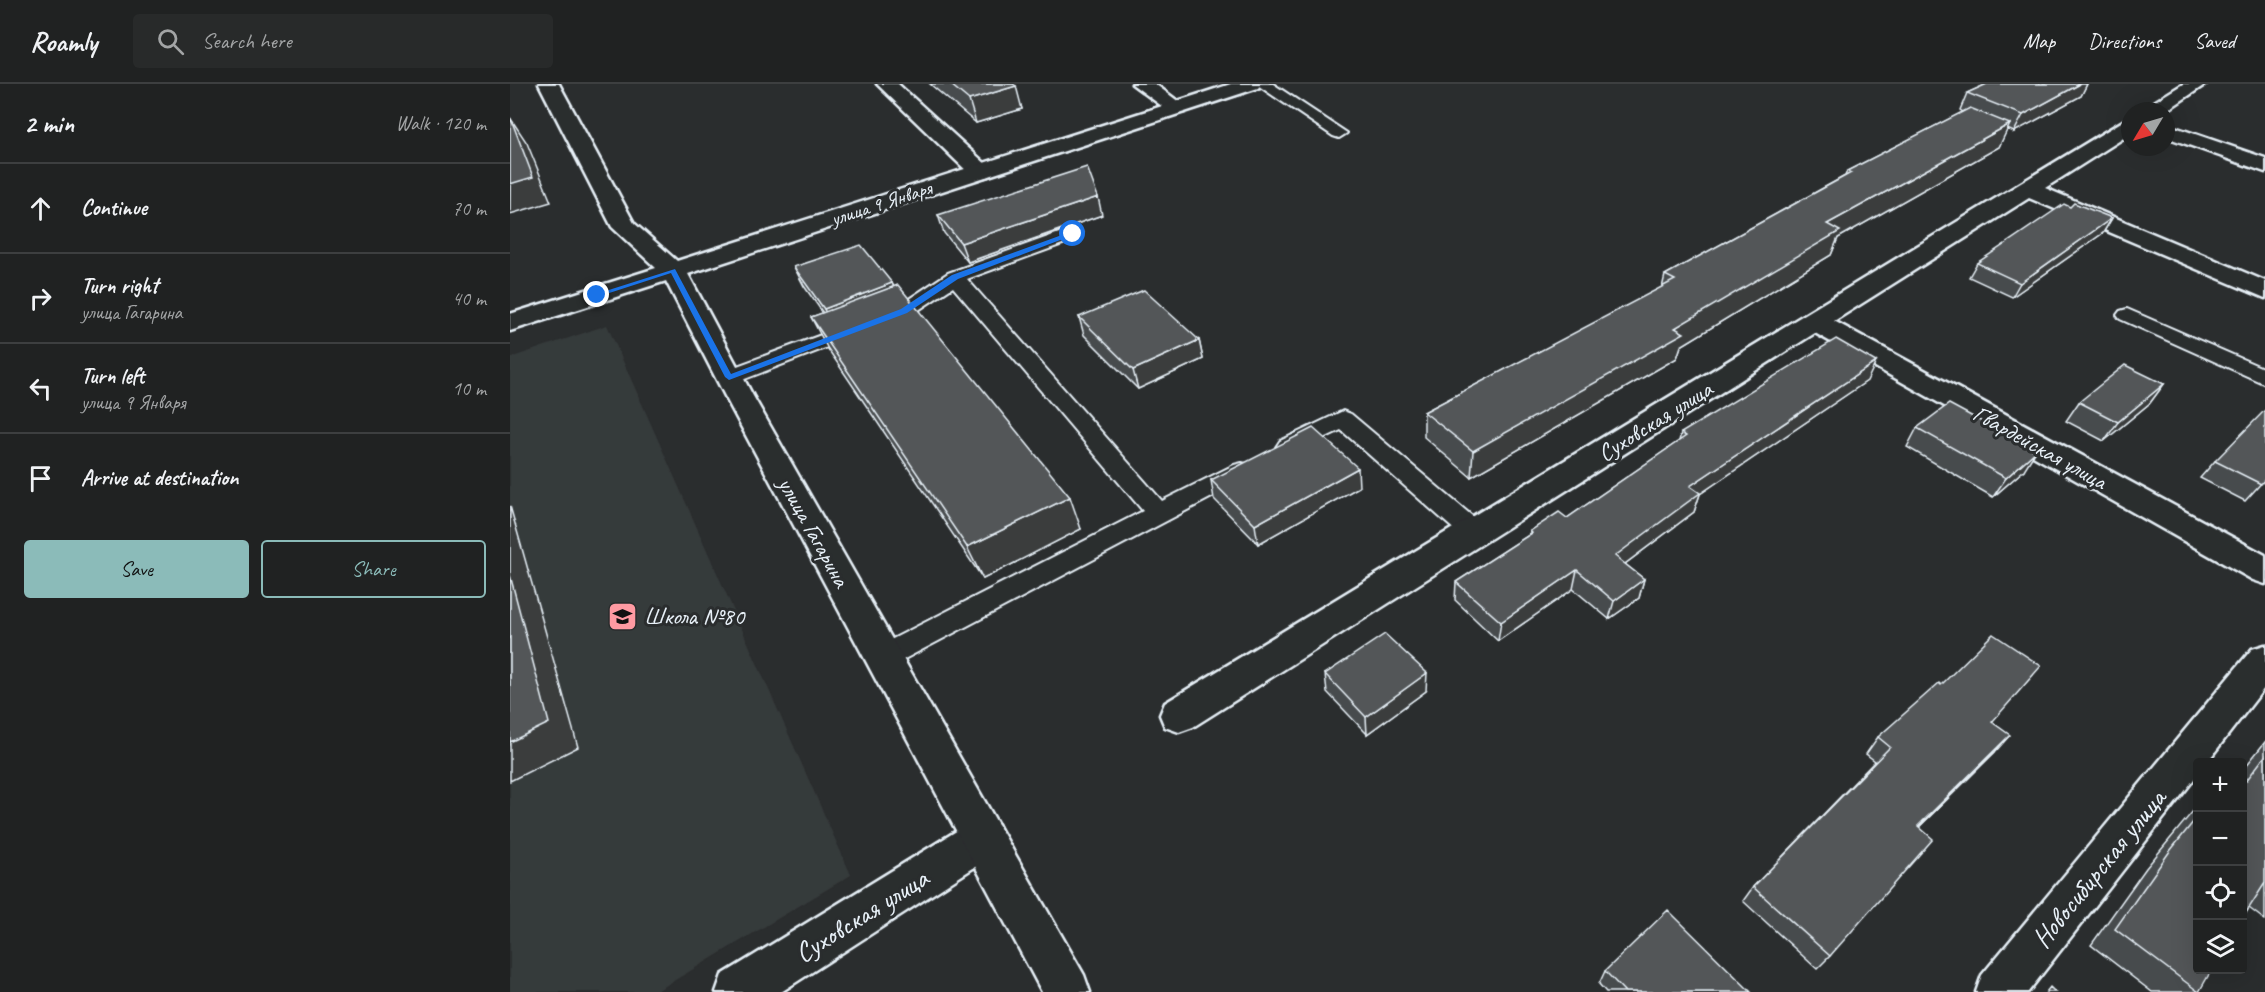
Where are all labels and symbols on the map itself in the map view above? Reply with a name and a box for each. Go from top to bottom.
north arrow [2121,102,2175,156]
street label: улица 9 Января [827,175,936,232]
route start [1059,220,1085,246]
route end [583,281,609,307]
street label: Суховская улица [1592,373,1719,468]
street label: Гвардейская улица [1968,398,2113,497]
street label: улица Гагарина [770,470,857,594]
school or university icon: Школа №80 [607,600,639,632]
place label: Школа №80 [644,601,746,631]
street label: Новосибирская улица [2024,780,2175,955]
street label: Суховская улица [788,860,936,970]

